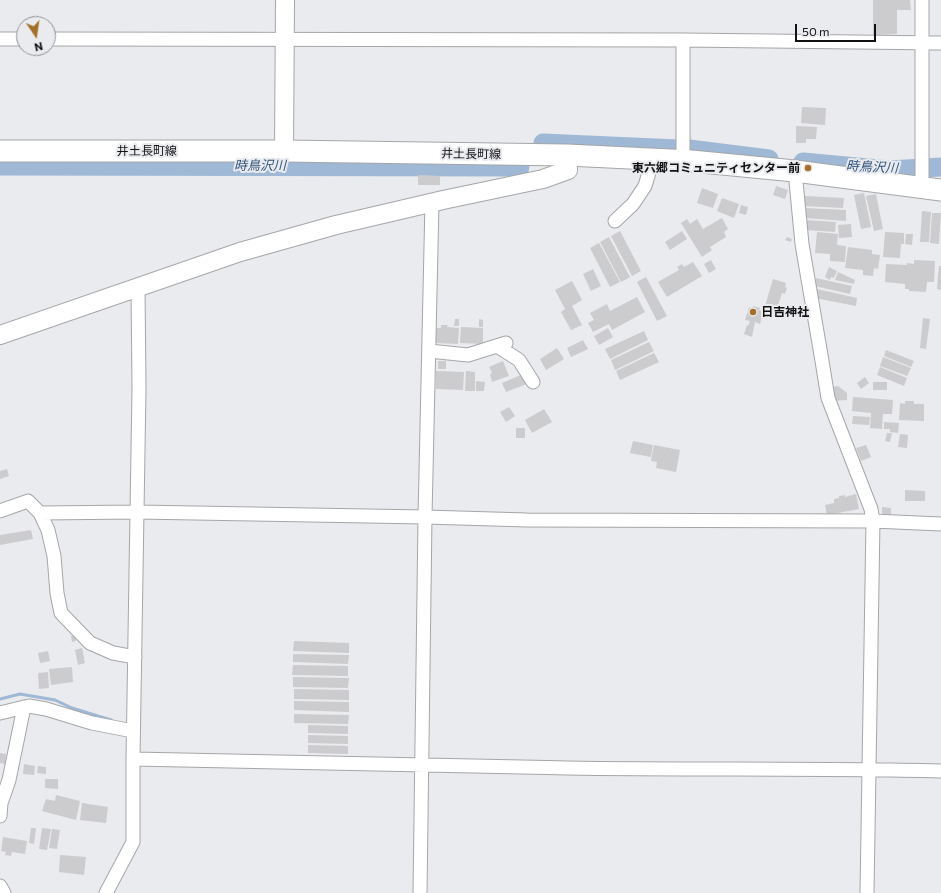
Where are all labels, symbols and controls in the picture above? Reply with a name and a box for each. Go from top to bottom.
north arrow [16,16,56,56]
scale bar [797,16,878,42]
text: 50 m [802,24,830,38]
text: N [33,40,44,54]
street label: 井土長町線 [117,144,177,158]
street label: 井土長町線 [441,146,501,162]
water label: 時鳥沢川 [234,158,286,174]
water label: 時鳥沢川 [846,158,898,176]
place label: 東六郷コミュニティセンター前 [632,161,800,175]
marker: 東六郷コミュニティセンター前 [803,163,813,173]
place label: 日吉神社 [761,305,809,319]
marker: 日吉神社 [748,307,758,317]

